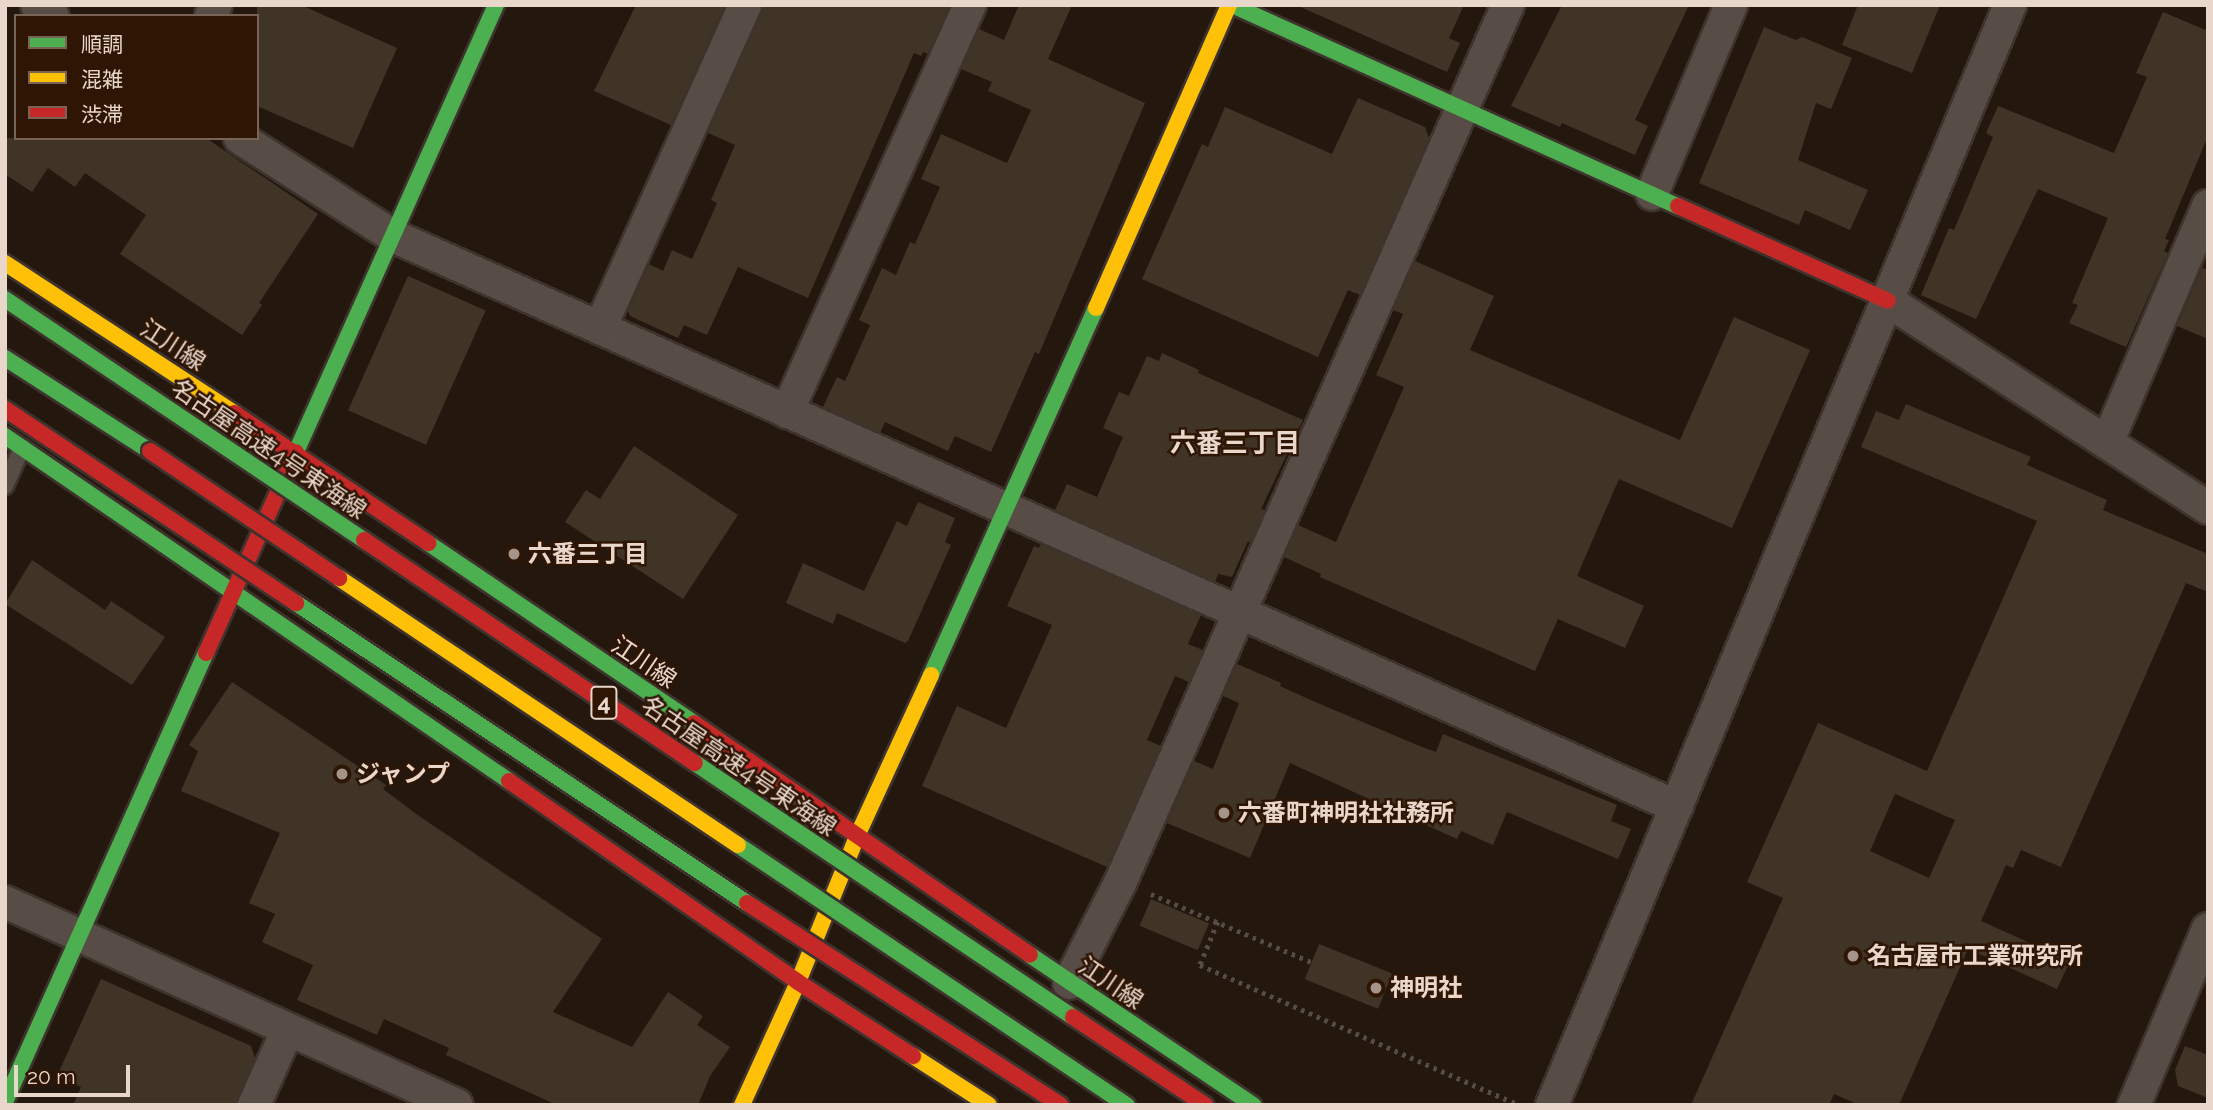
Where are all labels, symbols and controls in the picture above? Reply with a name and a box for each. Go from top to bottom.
legend [14,14,259,140]
text: 順調 [81,32,123,57]
text: 混雑 [81,67,123,92]
text: 渋滞 [81,102,123,127]
street label: 江川線 [135,313,211,377]
street label: 名古屋高速4号東海線 [166,373,372,525]
district label: 六番三丁目 [1170,428,1300,460]
place label: 六番三丁目 [528,540,648,568]
marker: 六番三丁目 [506,546,522,562]
street label: 江川線 [606,630,682,694]
road number: 4 [590,684,618,722]
street label: 名古屋高速4号東海線 [636,690,842,842]
place label: ジャンプ [356,760,452,788]
marker: ジャンプ [334,766,350,782]
place label: 六番町神明社社務所 [1238,799,1454,827]
marker: 六番町神明社社務所 [1216,805,1232,821]
place label: 名古屋市工業研究所 [1867,942,2083,970]
marker: 名古屋市工業研究所 [1845,948,1861,964]
street label: 江川線 [1073,951,1149,1015]
place label: 神明社 [1390,974,1462,1002]
marker: 神明社 [1368,980,1384,996]
scale bar [18,1050,133,1094]
text: 20 m [27,1064,75,1089]

